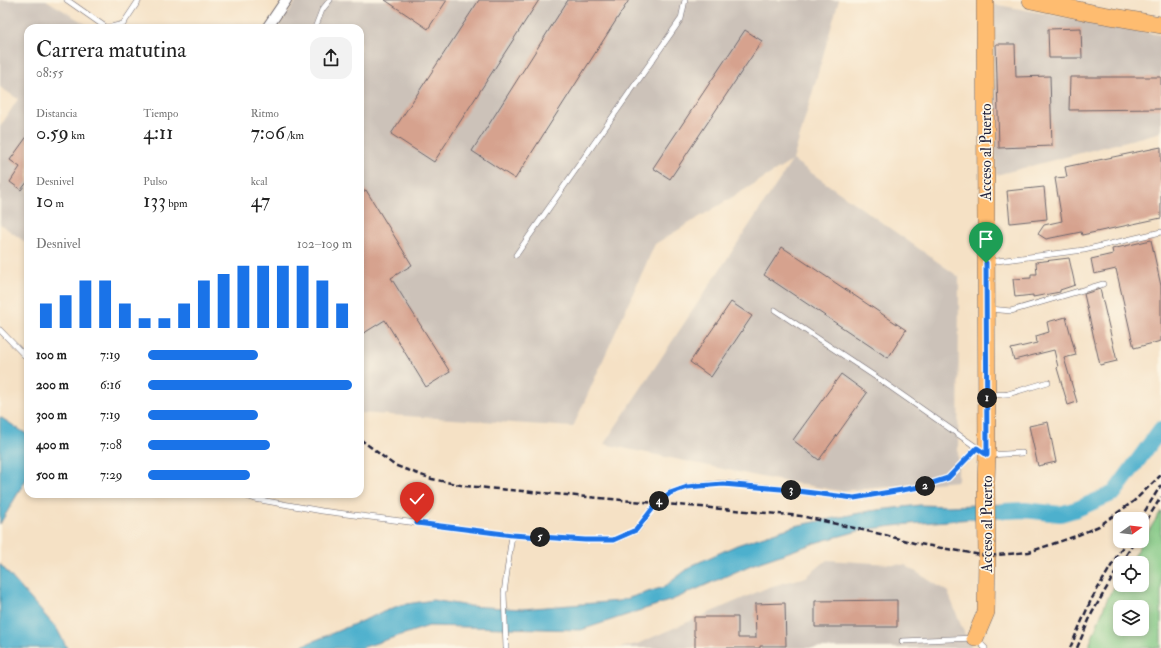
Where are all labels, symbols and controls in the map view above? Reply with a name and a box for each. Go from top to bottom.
text: Carrera matutina [36,36,186,64]
button: share [310,37,352,79]
text: 08:55 [36,65,63,81]
street label: Acceso al Puerto [977,104,996,201]
text: Distancia [36,107,77,120]
text: Tiempo [143,107,178,120]
text: Ritmo [251,107,279,120]
text: 0.59 [36,120,69,145]
text: 4:11 [143,120,173,145]
text: 7:06 [251,120,285,145]
text: km [69,129,85,142]
text: /km [285,129,304,142]
text: Desnivel [36,175,74,188]
text: Pulso [143,175,167,188]
text: kcal [251,175,268,188]
text: 10 [36,188,53,213]
text: 133 [143,188,166,213]
text: 47 [251,188,270,213]
text: m [53,197,64,210]
text: bpm [166,197,188,210]
pin [969,222,1003,263]
icon: arrive [975,228,997,250]
text: Desnivel [36,236,81,252]
text: 102–109 m [297,236,352,252]
text: 100 m [36,347,67,363]
text: 7:19 [100,347,120,363]
text: 200 m [36,377,69,393]
text: 6:16 [100,377,121,393]
pin: 1 [977,388,997,408]
text: 1 [985,391,989,404]
text: 300 m [36,407,67,423]
text: 7:19 [100,407,120,423]
text: 400 m [36,437,69,453]
text: 7:08 [100,437,122,453]
text: 500 m [36,467,68,483]
text: 7:29 [100,467,122,483]
pin: 2 [915,476,935,496]
street label: Acceso al Puerto [978,476,997,573]
text: 2 [922,479,928,492]
pin: 3 [781,480,801,500]
pin [400,482,434,523]
text: 3 [789,483,793,496]
icon: check [406,488,428,510]
pin: 4 [649,491,669,511]
text: 4 [656,494,662,507]
north arrow [1113,512,1149,548]
map controls [1113,512,1149,636]
pin: 5 [530,527,550,547]
text: 5 [538,530,542,543]
button: locate [1113,556,1149,592]
button: layers [1113,600,1149,636]

